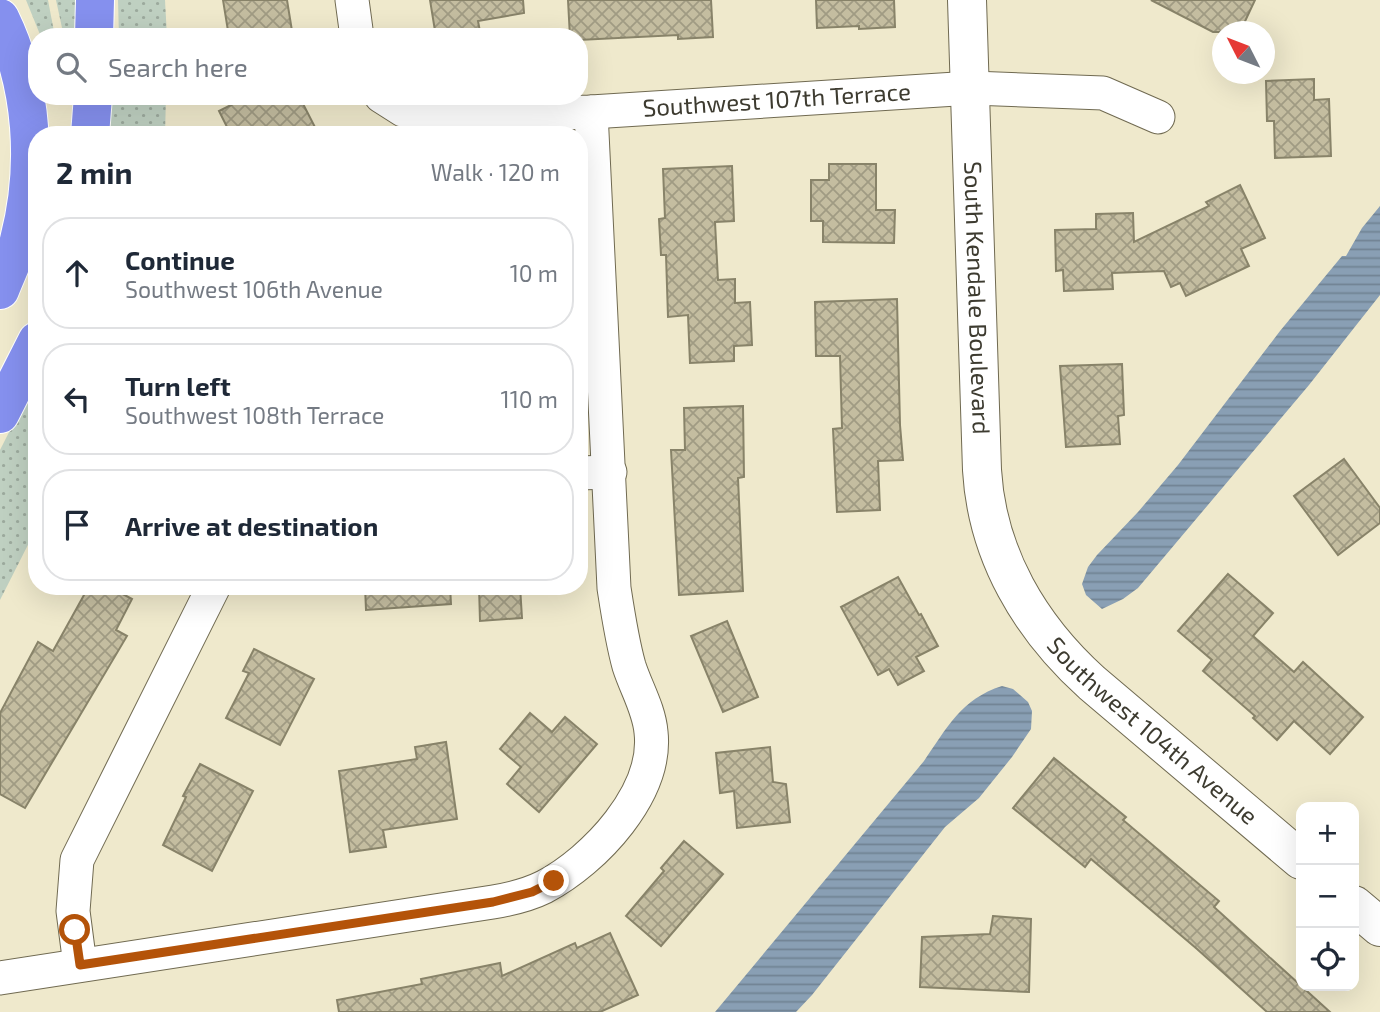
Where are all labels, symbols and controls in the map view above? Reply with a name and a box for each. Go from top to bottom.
north arrow [1212,21,1275,84]
search box [28,28,588,105]
icon: search [52,48,90,86]
text: Search here [108,51,248,82]
street label: Southwest 107th Terrace [642,76,912,122]
text: 2 min [56,154,133,190]
text: Walk · 120 m [431,158,560,186]
street label: South Kendale Boulevard [959,161,997,435]
text: Continue [125,244,235,275]
icon: ahead [58,254,96,292]
text: 10 m [510,259,558,287]
text: Southwest 106th Avenue [125,275,383,303]
text: Turn left [125,370,231,401]
icon: left [58,380,96,418]
text: 110 m [501,385,558,413]
text: Southwest 108th Terrace [125,401,384,429]
icon: arrive [58,506,96,544]
text: Arrive at destination [125,510,378,541]
street label: Southwest 104th Avenue [1042,630,1264,830]
map controls [1296,802,1359,991]
button: + [1296,802,1359,865]
route end [538,865,569,896]
button: − [1296,865,1359,928]
route start [59,914,90,945]
button: locate [1296,928,1359,991]

